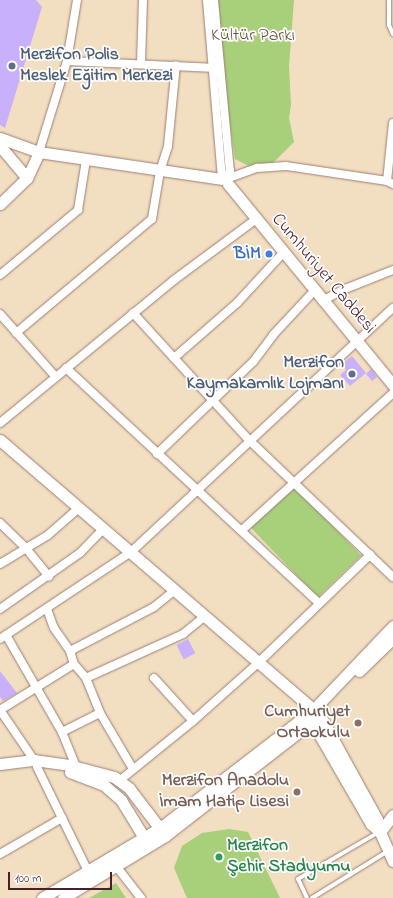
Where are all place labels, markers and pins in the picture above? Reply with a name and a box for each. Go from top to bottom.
place label: Merzifon Polis Meslek Eğitim Merkezi [20,45,173,88]
marker: Merzifon Polis Meslek Eğitim Merkezi [7,61,17,71]
place label: BİM [234,243,261,265]
marker: BİM [264,249,274,259]
place label: Merzifon Kaymakamlık Lojmanı [187,353,344,396]
marker: Merzifon Kaymakamlık Lojmanı [347,369,357,379]
place label: Cumhuriyet Ortaokulu [264,702,350,744]
marker: Cumhuriyet Ortaokulu [353,718,363,728]
place label: Merzifon Anadolu İmam Hatip Lisesi [159,771,289,814]
marker: Merzifon Anadolu İmam Hatip Lisesi [292,787,302,797]
place label: Merzifon Şehir Stadyumu [227,836,350,878]
marker: Merzifon Şehir Stadyumu [214,852,224,862]

